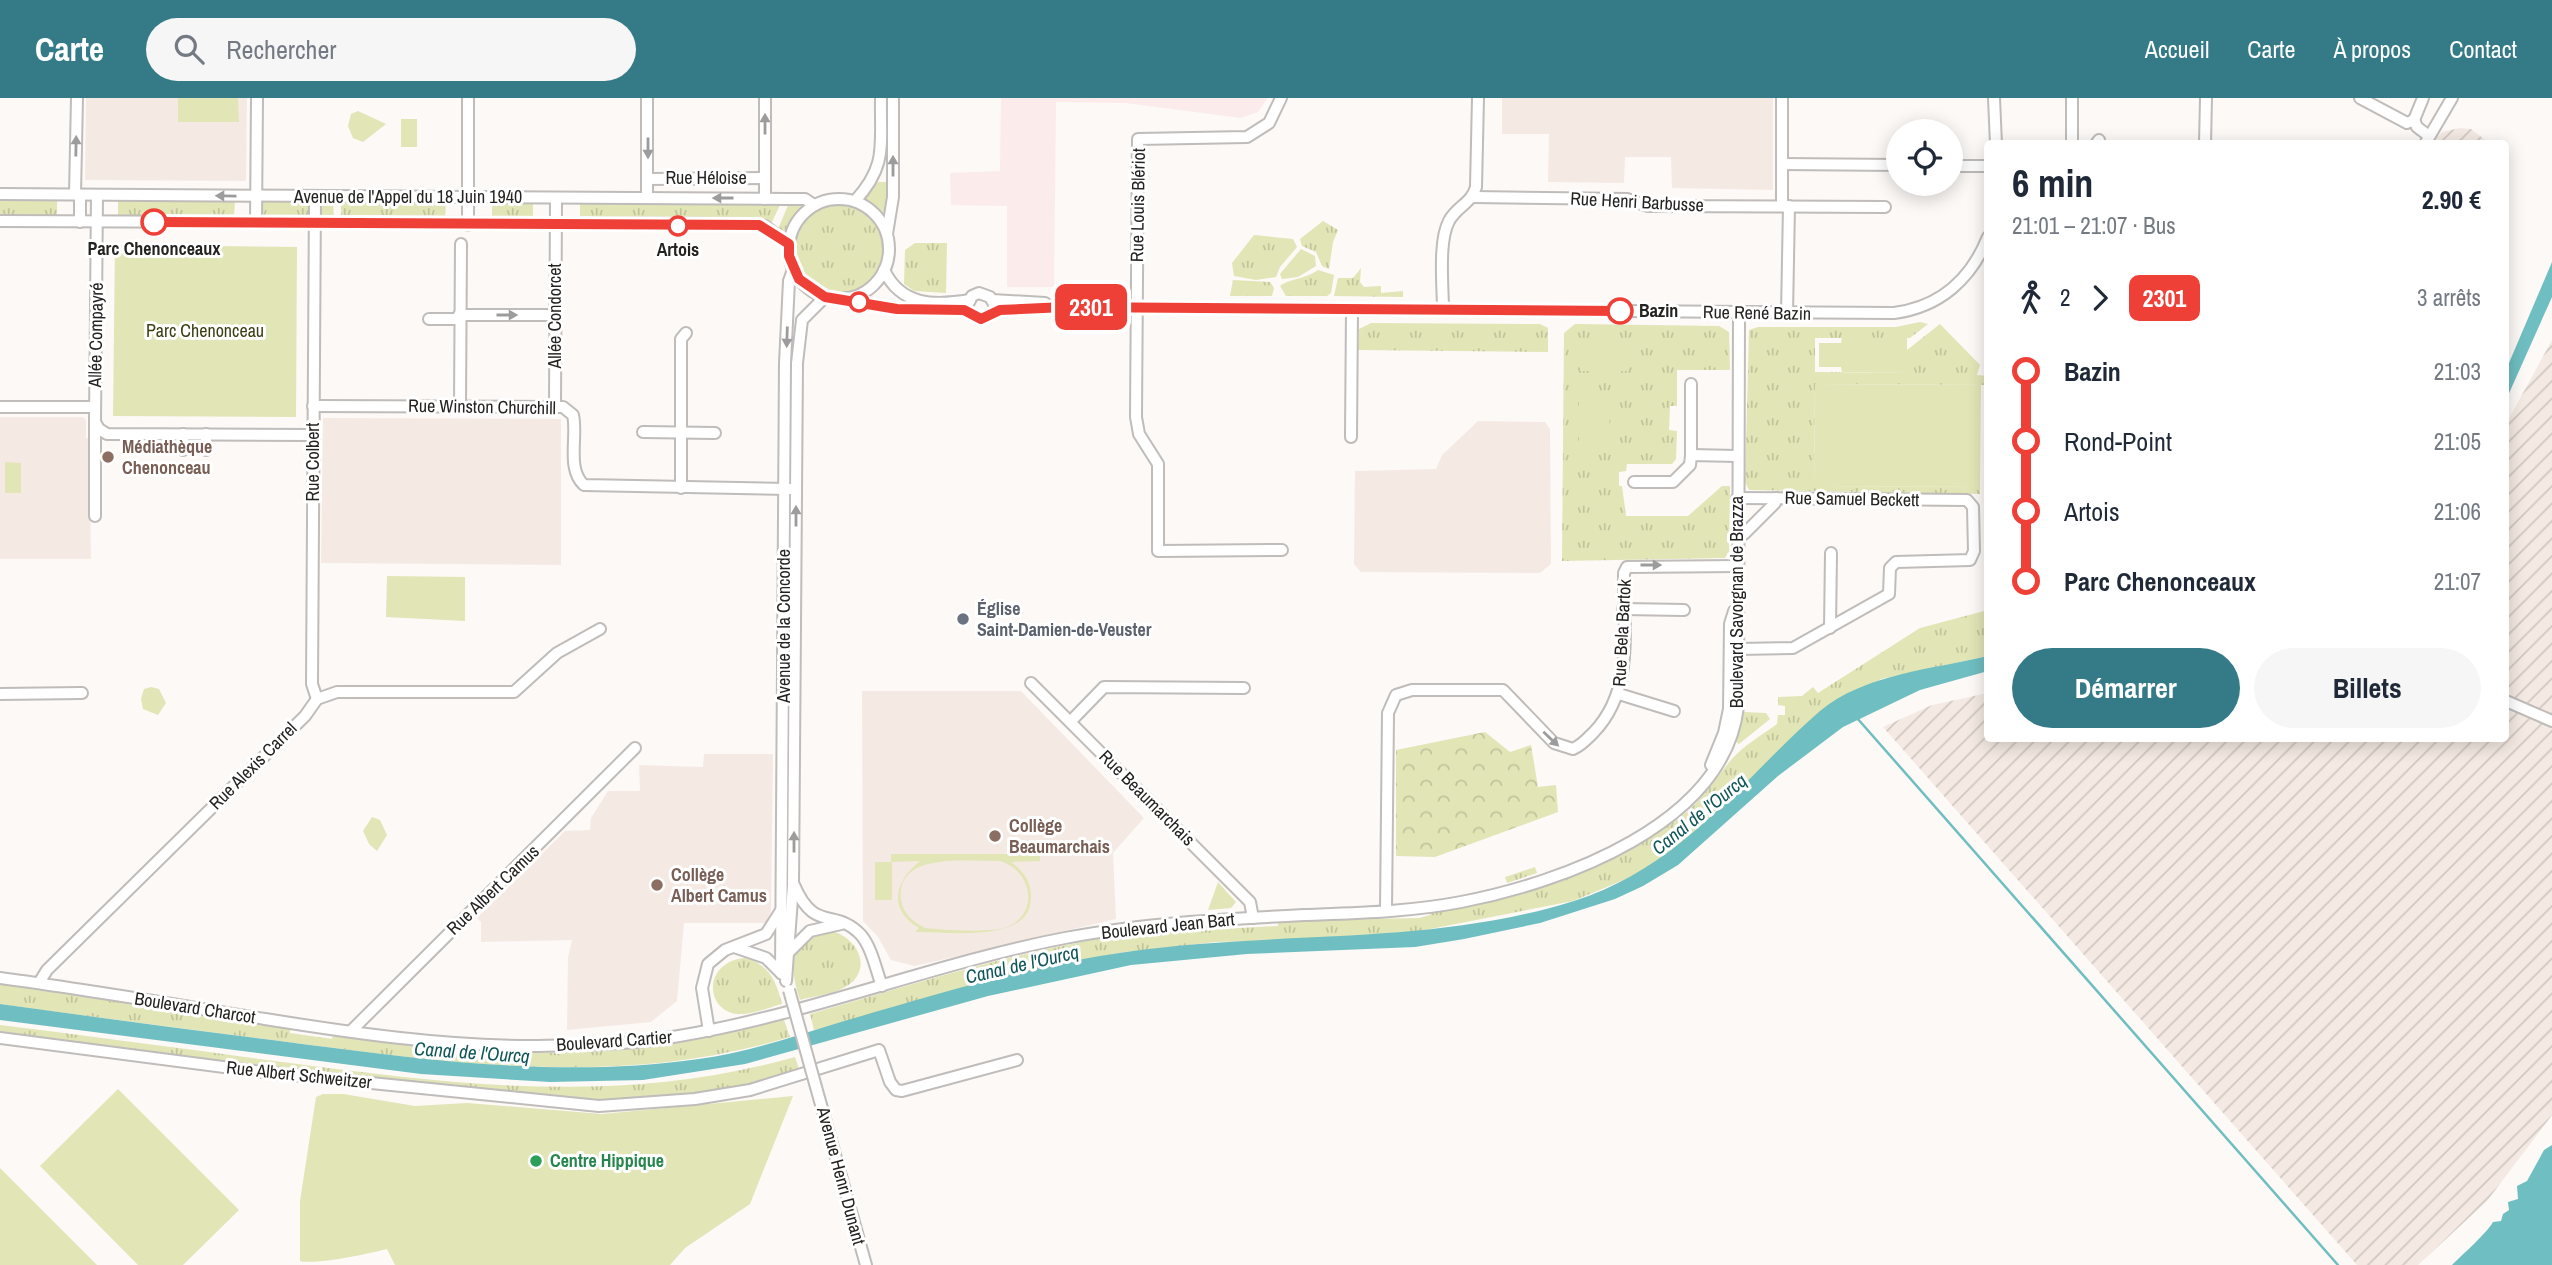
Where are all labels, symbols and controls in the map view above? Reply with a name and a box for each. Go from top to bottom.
search box [146,18,636,81]
text: Carte [35,27,104,71]
icon: search [170,30,208,68]
text: Rechercher [226,32,336,67]
text: Accueil [2145,33,2209,65]
text: Carte [2247,33,2295,65]
text: À propos [2333,33,2411,65]
text: Contact [2449,33,2517,65]
one-way arrow [759,113,771,135]
map controls [1886,119,1963,196]
button: locate [1886,119,1963,196]
one-way arrow [70,135,82,157]
one-way arrow [642,137,654,159]
street label: Rue Louis Blériot [1124,148,1151,262]
one-way arrow [887,155,899,177]
text: 6 min [2012,158,2093,209]
street label: Rue Héloise [665,165,747,190]
text: 2.90 € [2422,182,2481,217]
street label: Avenue de l'Appel du 18 Juin 1940 [293,184,522,209]
street label: Rue Henri Barbusse [1570,186,1704,217]
one-way arrow [215,190,237,202]
one-way arrow [712,192,734,204]
marker: Parc Chenonceaux [141,209,167,235]
text: 21:01 – 21:07 · Bus [2012,210,2176,241]
marker: Artois [668,216,688,236]
place label: Parc Chenonceaux [88,236,221,261]
place label: Artois [657,237,699,262]
street label: Allée Condorcet [542,263,567,370]
icon: walk [2012,279,2050,317]
icon: forward [2081,279,2119,317]
street label: Allée Compayré [82,282,109,389]
text: 2 [2060,282,2071,313]
text: 2301 [2143,282,2186,314]
text: 3 arrêts [2417,282,2481,313]
line badge: 2301 [1042,284,1140,330]
text: 2301 [1069,291,1113,323]
unlabelled marker [849,292,869,312]
marker: Bazin [1607,298,1633,324]
place label: Bazin [1639,298,1678,323]
street label: Rue René Bazin [1703,299,1811,326]
one-way arrow [496,309,518,321]
park label: Parc Chenonceau [146,318,264,343]
one-way arrow [781,326,792,348]
text: Bazin [2064,354,2121,389]
text: 21:03 [2434,356,2481,387]
street label: Rue Winston Churchill [408,393,556,420]
street label: Rue Colbert [300,423,325,501]
text: Rond-Point [2064,424,2172,459]
text: 21:05 [2434,426,2481,457]
place label: Médiathèque Chenonceau [122,434,212,480]
marker: Médiathèque Chenonceau [100,449,116,465]
street label: Rue Samuel Beckett [1785,485,1919,512]
text: Artois [2064,494,2120,529]
street label: Boulevard Savorgnan de Brazza [1724,496,1749,708]
text: 21:06 [2434,496,2481,527]
one-way arrow [790,505,802,527]
street label: Avenue de la Concorde [771,549,796,704]
one-way arrow [1640,559,1662,571]
text: Parc Chenonceaux [2064,564,2256,599]
text: 21:07 [2434,566,2481,597]
street label: Rue Bela Bartok [1606,578,1637,687]
place label: Église Saint-Damien-de-Veuster [977,596,1152,642]
marker: Église Saint-Damien-de-Veuster [955,611,971,627]
button: Démarrer [2012,648,2240,728]
button: Billets [2254,648,2481,728]
street label: Rue Alexis Carrel [203,716,302,815]
one-way arrow [1542,731,1560,747]
street label: Rue Beaumarchais [1094,744,1201,851]
water label: Canal de l'Ourcq [1646,767,1752,860]
place label: Collège Beaumarchais [1009,813,1110,859]
marker: Collège Beaumarchais [987,828,1003,844]
one-way arrow [788,830,800,852]
street label: Rue Albert Camus [441,839,544,940]
place label: Collège Albert Camus [671,862,767,908]
marker: Collège Albert Camus [649,877,665,893]
street label: Boulevard Jean Bart [1100,906,1236,945]
water label: Canal de l'Ourcq [963,938,1082,990]
street label: Boulevard Charcot [133,986,257,1029]
street label: Boulevard Cartier [555,1024,673,1057]
water label: Canal de l'Ourcq [413,1035,531,1069]
street label: Rue Albert Schweitzer [225,1054,373,1095]
street label: Avenue Henri Dunant [811,1103,872,1248]
place label: Centre Hippique [550,1148,664,1173]
marker: Centre Hippique [528,1153,544,1169]

